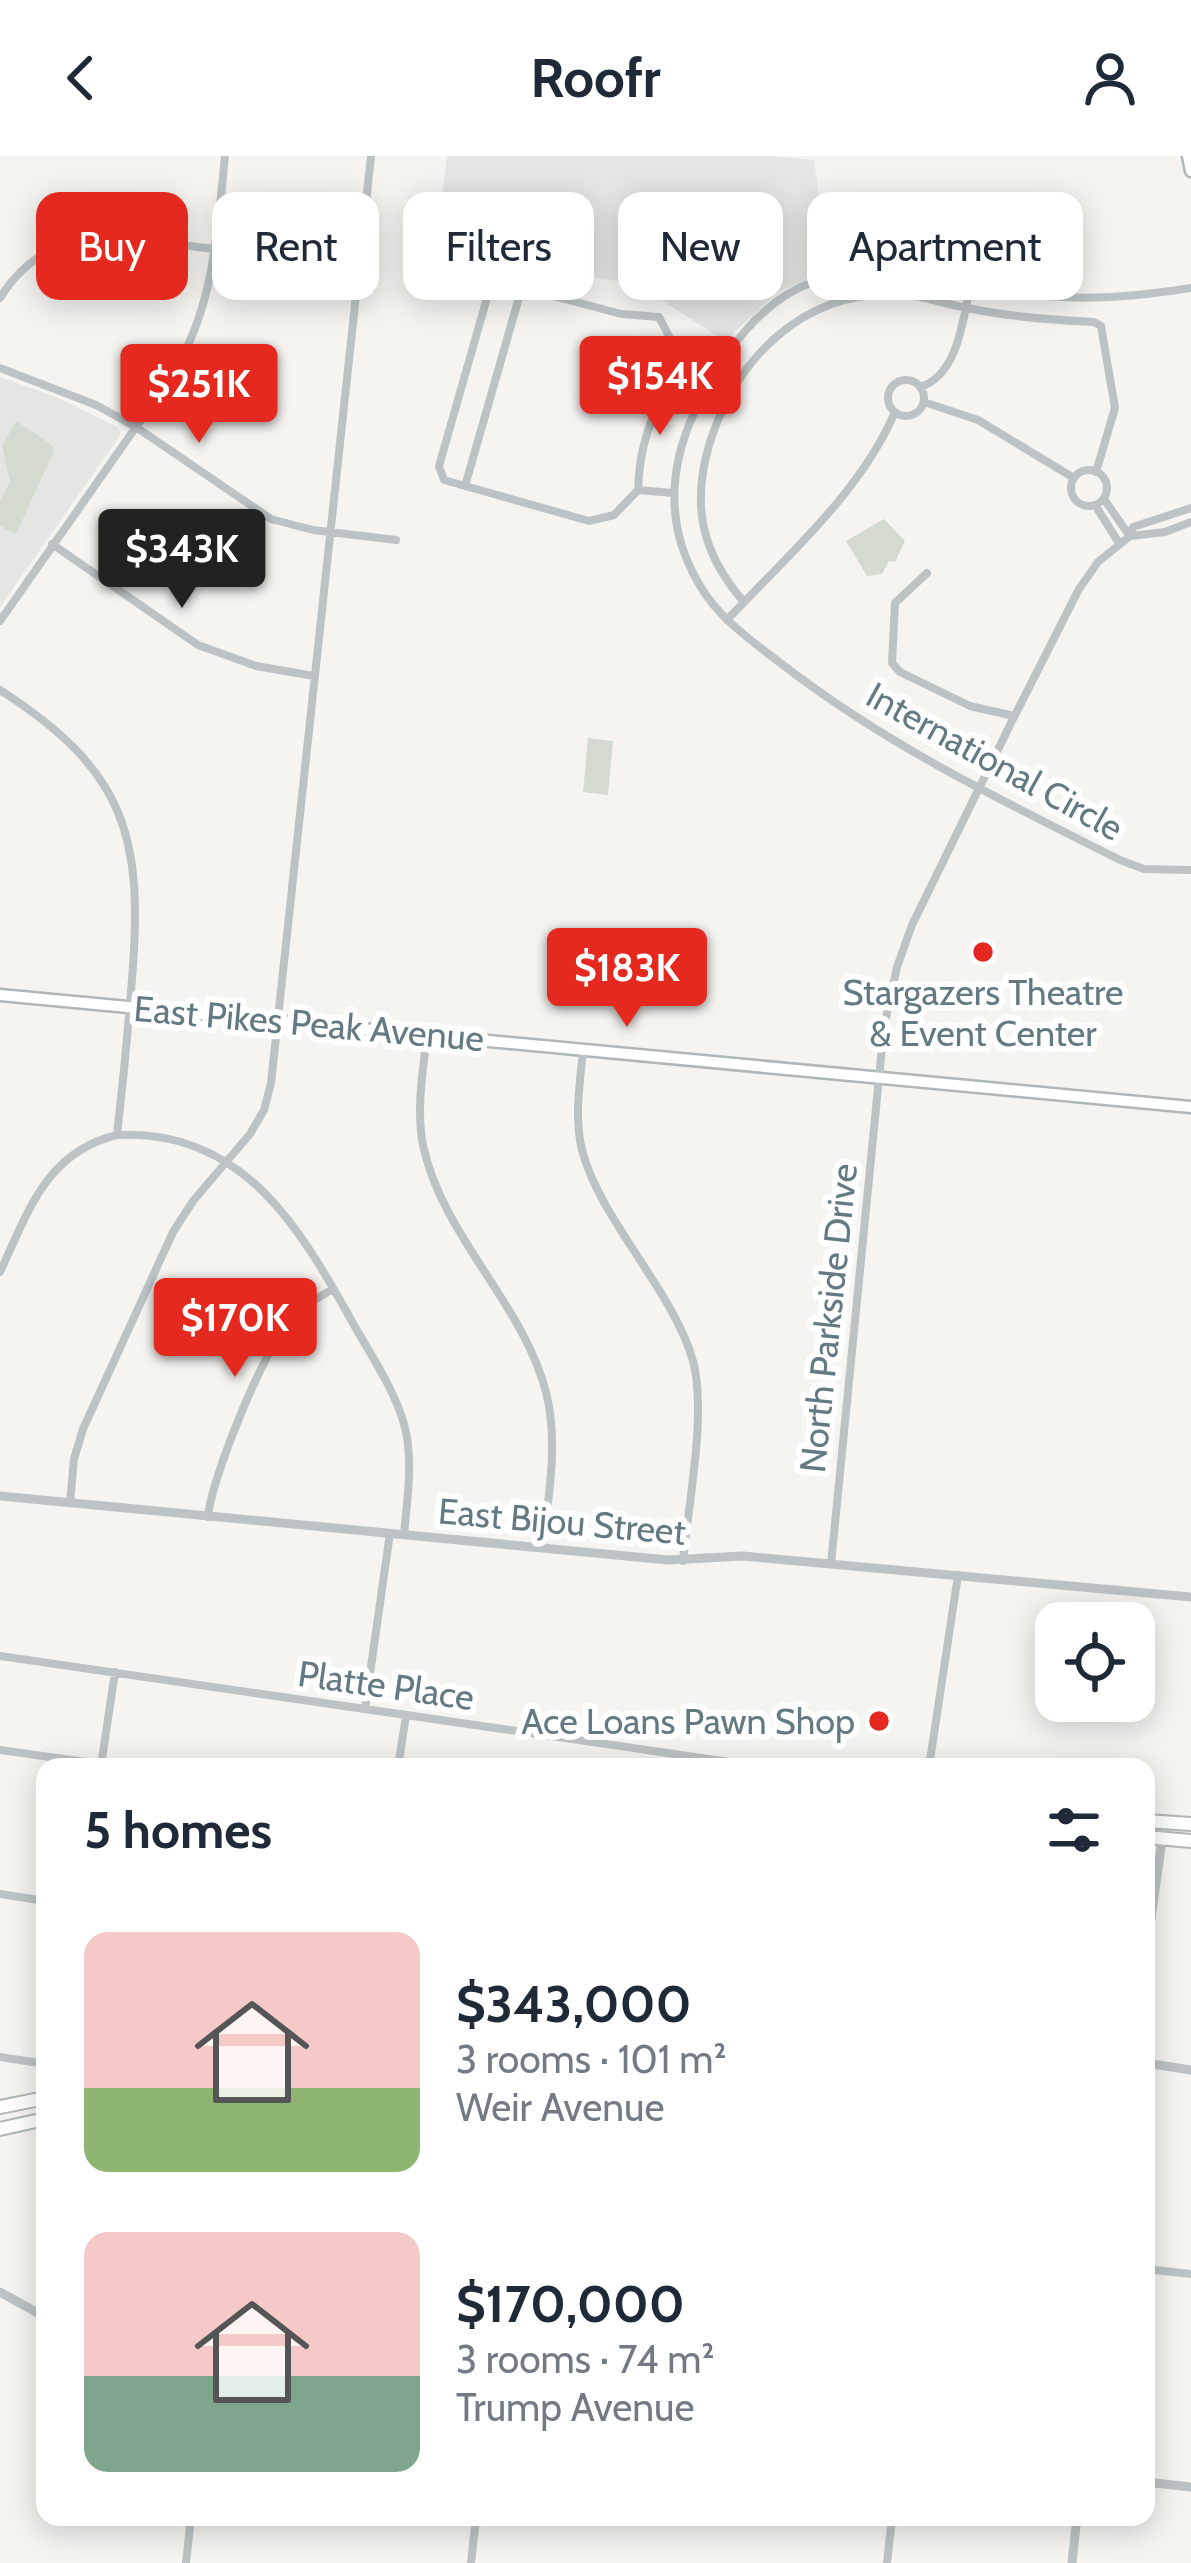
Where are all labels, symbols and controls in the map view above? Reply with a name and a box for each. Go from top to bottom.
icon: back [48,45,114,111]
text: Roofr [530,45,661,111]
icon: person [1077,45,1143,111]
chip: Buy [36,192,188,300]
chip: Rent [212,192,379,300]
chip: Filters [403,192,594,300]
chip: New [618,192,783,300]
chip: Apartment [807,192,1083,300]
pin: $154K [576,336,744,438]
pin: $251K [115,344,283,446]
text: $154K [607,351,713,399]
text: $251K [147,359,251,407]
pin: $343K [98,509,266,611]
text: $343K [125,524,239,572]
street label: International Circle [859,672,1131,850]
pin: $183K [543,928,711,1030]
marker: Stargazers Theatre & Event Center [970,939,996,965]
text: $183K [574,943,680,991]
place label: Stargazers Theatre & Event Center [843,970,1123,1055]
street label: East Pikes Peak Avenue [132,986,486,1060]
street label: North Parkside Drive [790,1161,866,1475]
pin: $170K [151,1278,319,1380]
text: $170K [181,1293,289,1341]
street label: East Bijou Street [436,1488,688,1554]
map controls [1035,1602,1155,1722]
button: locate [1035,1602,1155,1722]
street label: Platte Place [295,1651,477,1719]
place label: Ace Loans Pawn Shop [521,1699,855,1743]
marker: Ace Loans Pawn Shop [866,1708,892,1734]
icon: filters [1041,1797,1107,1863]
text: 5 homes [84,1799,272,1861]
text: $343,000 [456,1973,692,2035]
icon: home [180,1980,324,2124]
text: 3 rooms · 101 m² [456,2035,726,2083]
text: Weir Avenue [456,2083,664,2131]
text: $170,000 [456,2273,685,2335]
icon: home [180,2280,324,2424]
text: 3 rooms · 74 m² [456,2335,715,2383]
text: Trump Avenue [456,2383,695,2431]

